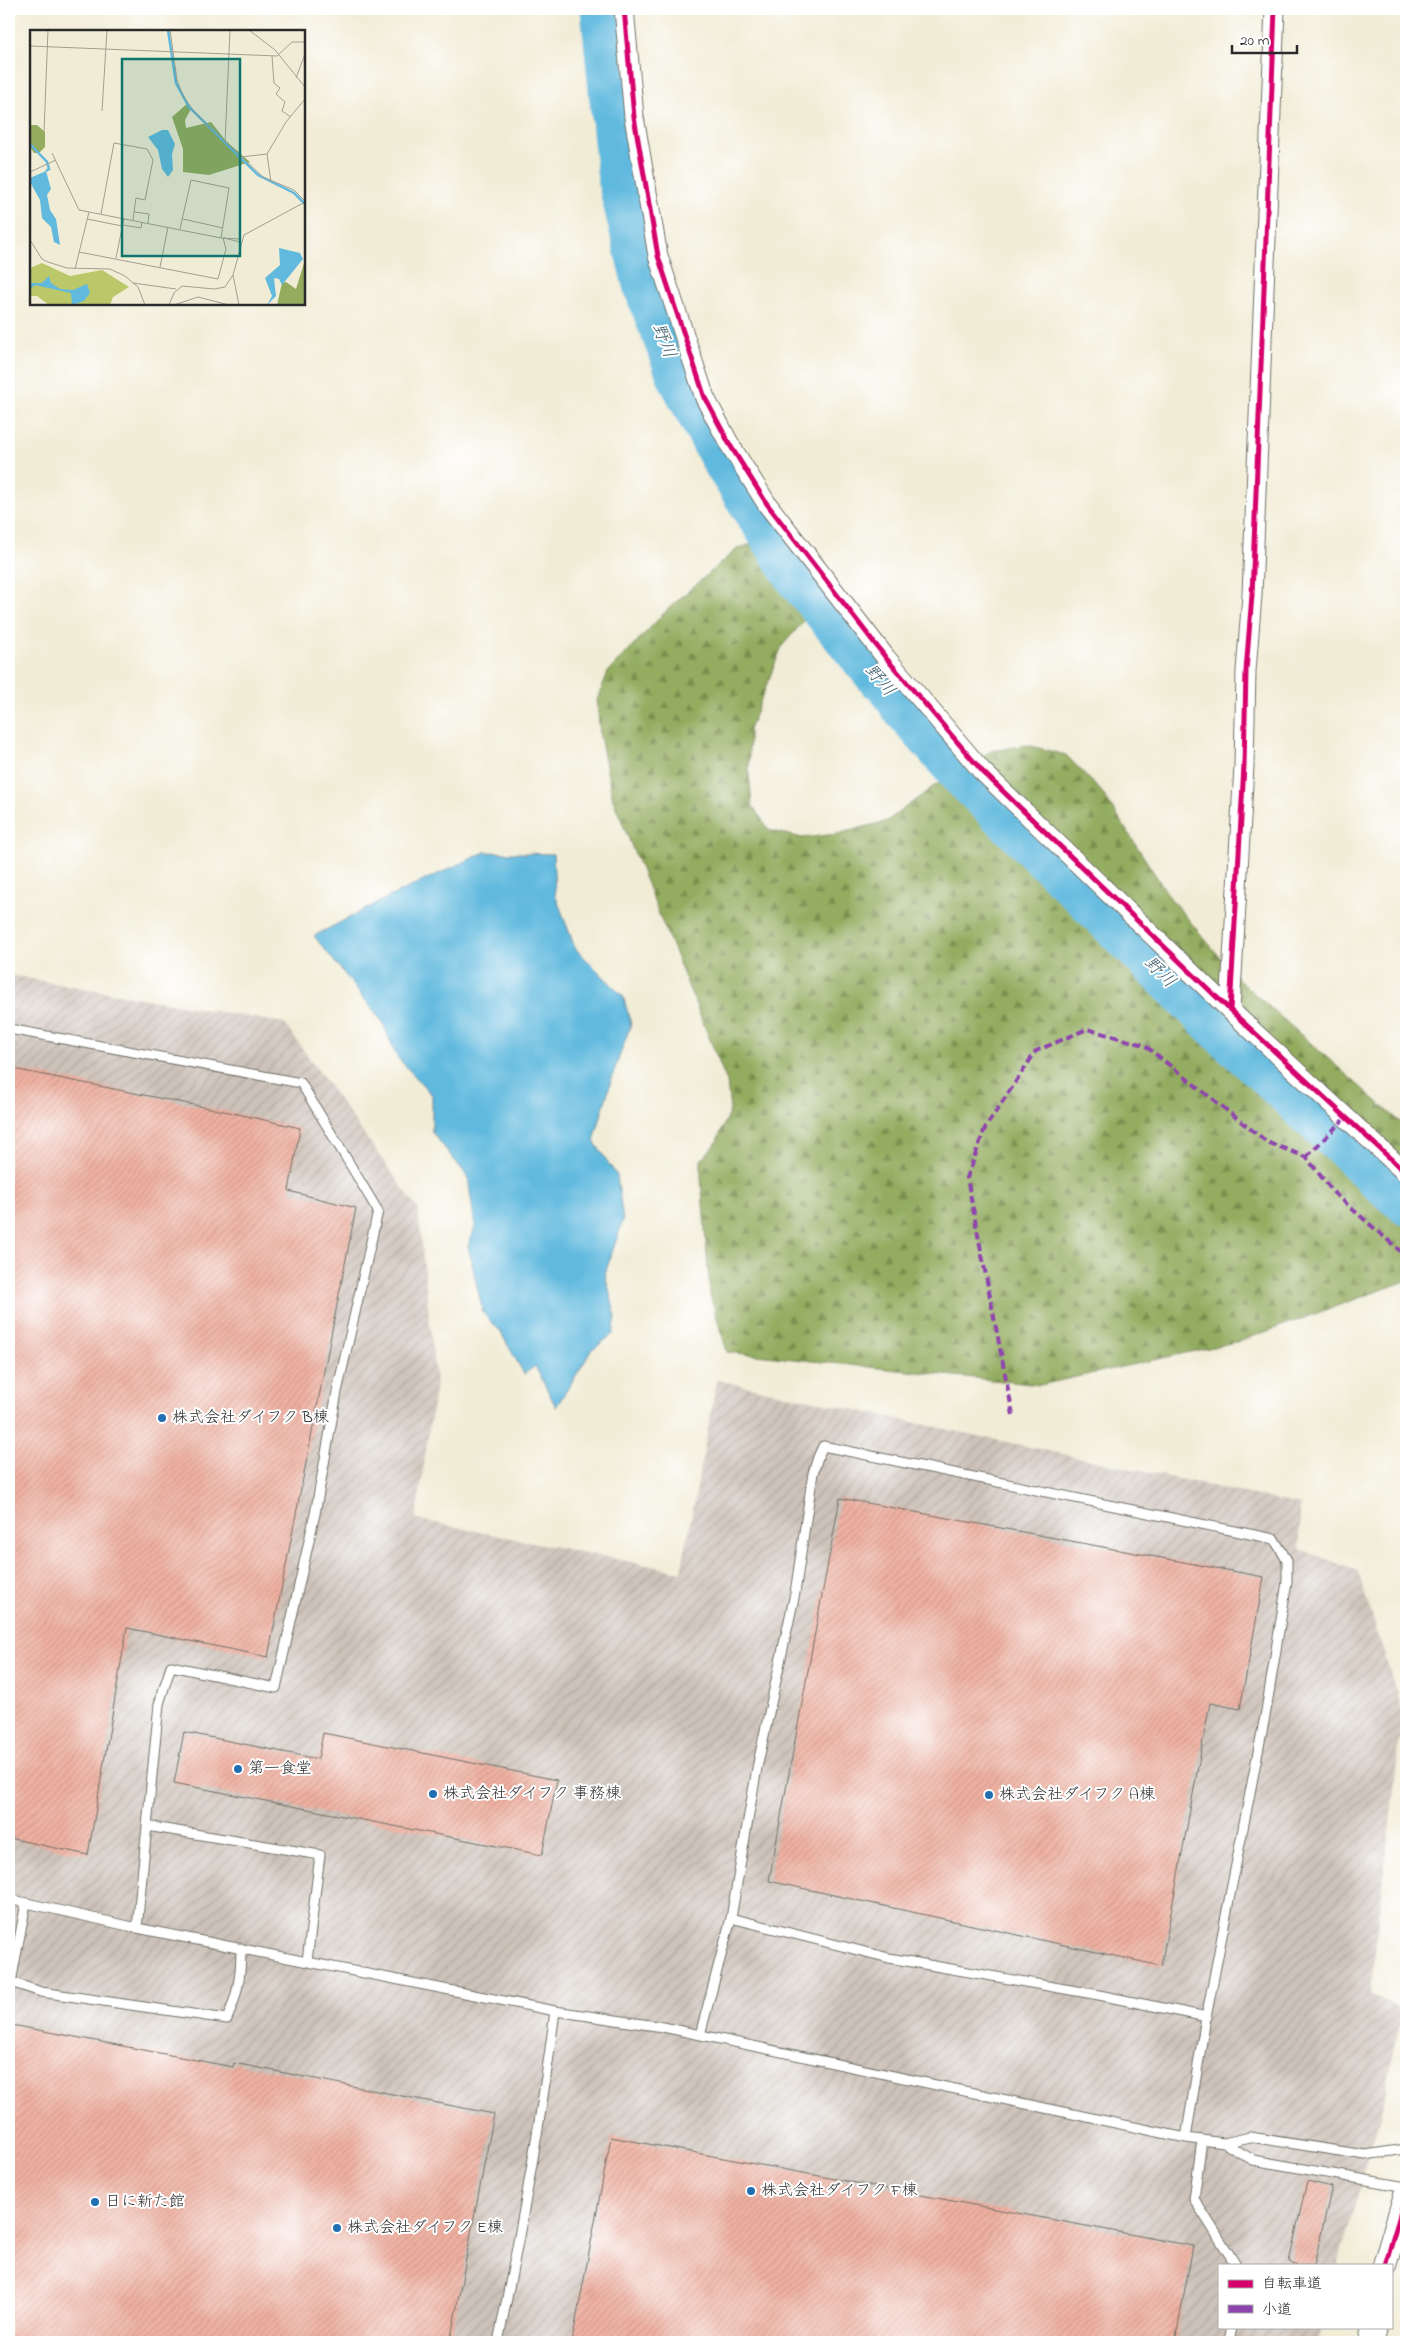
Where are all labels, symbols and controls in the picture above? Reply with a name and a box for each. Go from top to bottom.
scale bar [1232,22,1298,54]
inset map [30,30,305,305]
text: 20 m [1240,30,1270,52]
water label: 野川 [644,320,682,362]
water label: 野川 [857,659,901,703]
water label: 野川 [1137,951,1181,995]
place label: 株式会社ダイフク B棟 [172,1406,329,1430]
marker: 株式会社ダイフク B棟 [156,1412,168,1424]
place label: 第一食堂 [248,1757,312,1781]
marker: 第一食堂 [232,1763,244,1775]
place label: 株式会社ダイフク 事務棟 [443,1782,621,1806]
place label: 株式会社ダイフク A棟 [999,1783,1155,1807]
marker: 株式会社ダイフク 事務棟 [427,1788,439,1800]
marker: 株式会社ダイフク A棟 [983,1789,995,1801]
place label: 株式会社ダイフク F棟 [761,2179,917,2203]
marker: 株式会社ダイフク F棟 [745,2185,757,2197]
place label: 日に新た館 [105,2190,185,2214]
marker: 日に新た館 [89,2196,101,2208]
place label: 株式会社ダイフク E棟 [347,2216,503,2240]
marker: 株式会社ダイフク E棟 [331,2222,343,2234]
legend [1218,2264,1392,2328]
text: 自転車道 [1262,2273,1322,2295]
text: 小道 [1262,2299,1292,2321]

